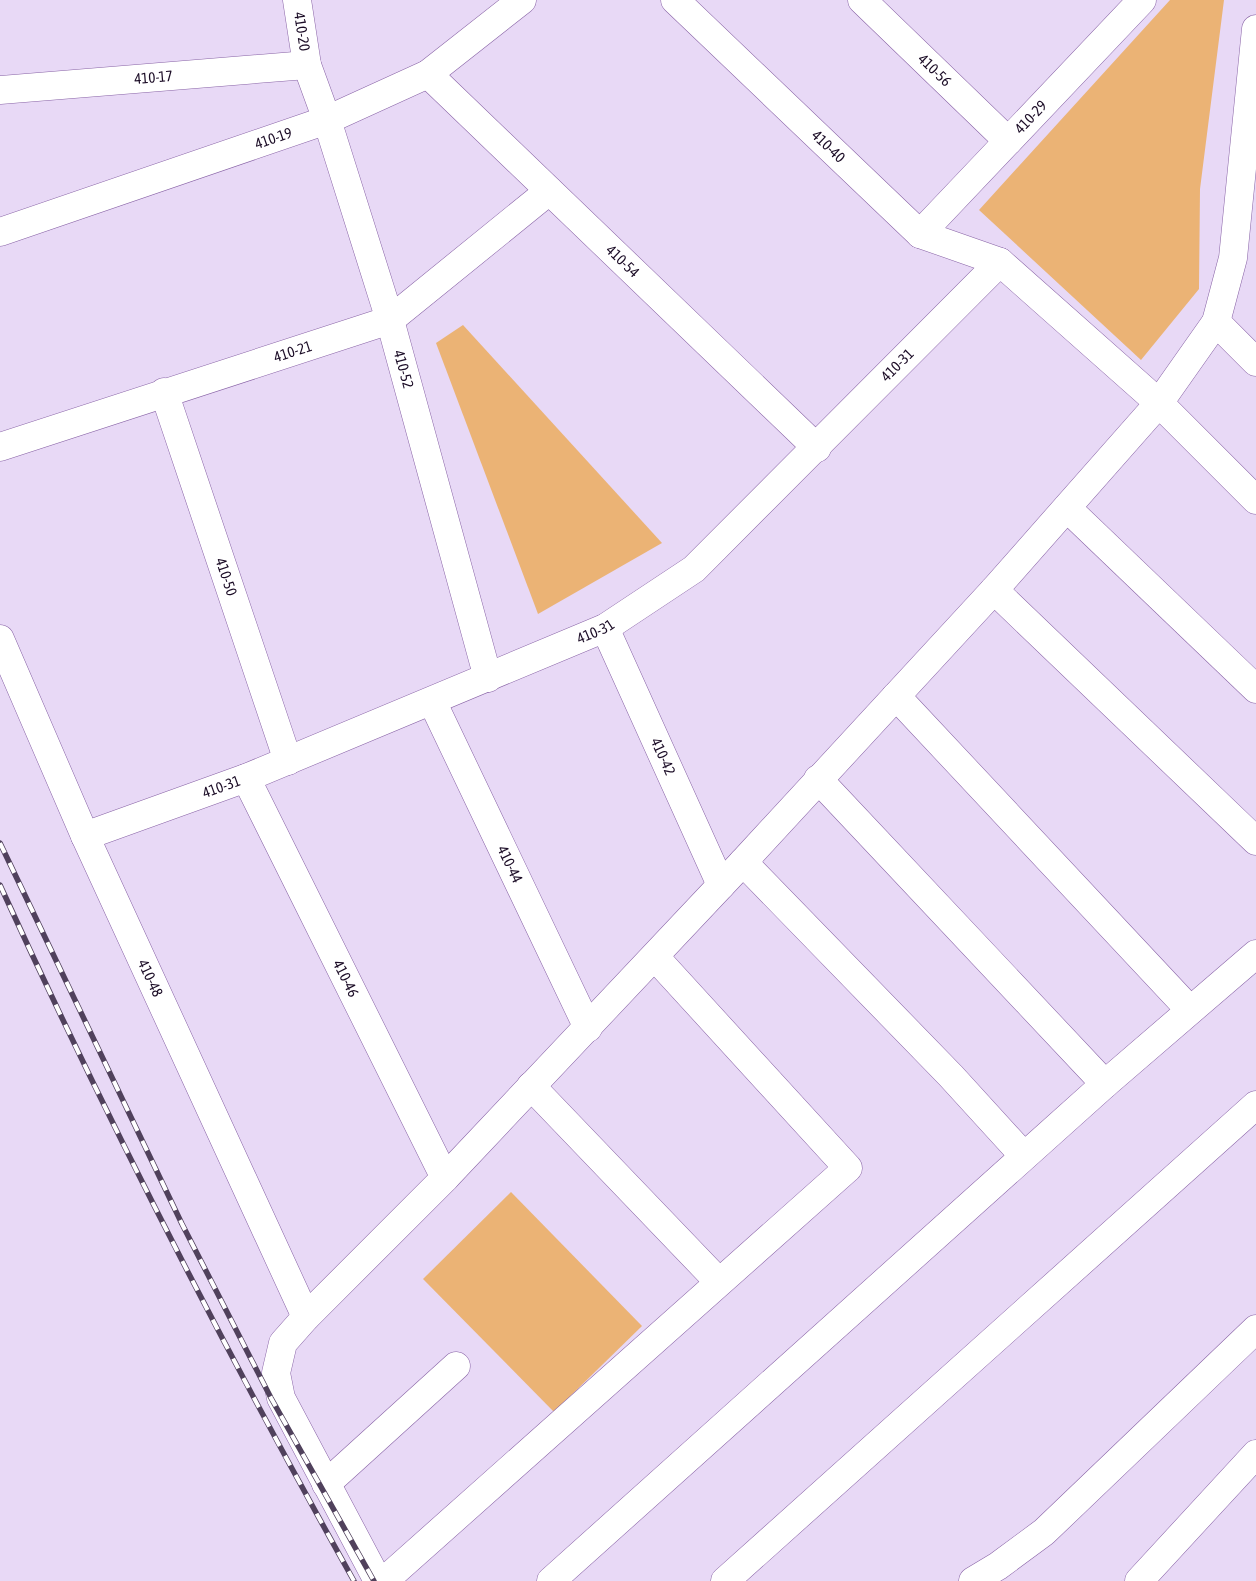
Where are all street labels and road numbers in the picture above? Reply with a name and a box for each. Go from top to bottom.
street label: 410-20 [291,11,314,52]
street label: 410-56 [915,50,955,89]
street label: 410-17 [134,67,173,87]
street label: 410-29 [1011,97,1050,137]
street label: 410-19 [252,124,294,152]
street label: 410-40 [809,126,849,166]
street label: 410-54 [603,241,643,280]
street label: 410-21 [271,337,314,365]
street label: 410-31 [877,345,917,384]
street label: 410-52 [391,348,417,390]
street label: 410-50 [212,555,241,598]
street label: 410-31 [574,615,617,647]
street label: 410-42 [648,735,679,778]
street label: 410-31 [200,772,243,801]
street label: 410-44 [494,843,526,885]
street label: 410-48 [135,957,167,999]
street label: 410-46 [330,957,363,1000]

